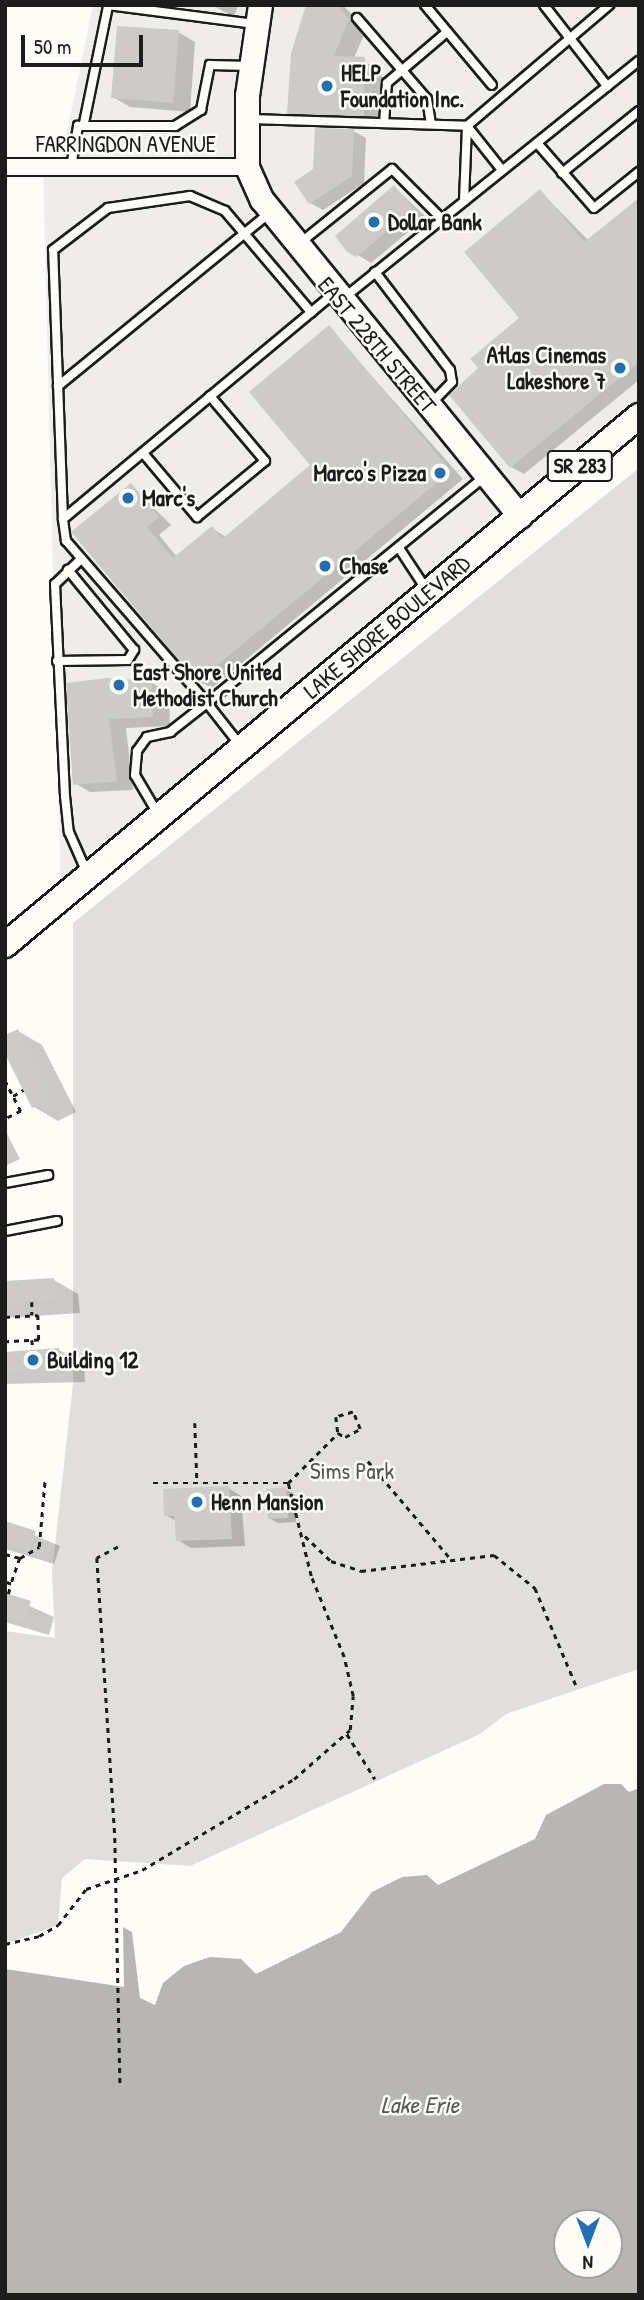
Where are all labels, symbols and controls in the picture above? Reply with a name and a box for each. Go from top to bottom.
scale bar [24,21,147,65]
text: 50 m [34,32,71,61]
place label: HELP Foundation Inc. [341,59,464,113]
marker: HELP Foundation Inc. [319,78,335,94]
street label: FARRINGDON AVENUE [36,130,216,158]
place label: Dollar Bank [388,208,482,236]
marker: Dollar Bank [366,214,382,230]
street label: EAST 228TH STREET [312,271,442,419]
place label: Atlas Cinemas Lakeshore 7 [487,341,606,395]
marker: Atlas Cinemas Lakeshore 7 [612,360,628,376]
road number: SR 283 [547,448,613,484]
place label: Marco's Pizza [313,459,426,487]
marker: Marco's Pizza [432,465,448,481]
place label: Marc's [142,484,195,512]
marker: Marc's [120,490,136,506]
street label: LAKE SHORE BOULEVARD [298,549,476,705]
place label: Chase [339,552,388,580]
marker: Chase [317,558,333,574]
place label: East Shore United Methodist Church [133,658,281,712]
marker: East Shore United Methodist Church [111,677,127,693]
place label: Building 12 [47,1346,138,1374]
marker: Building 12 [25,1352,41,1368]
park label: Sims Park [310,1457,394,1485]
place label: Henn Mansion [211,1488,324,1516]
marker: Henn Mansion [189,1494,205,1510]
water label: Lake Erie [381,2091,459,2119]
north arrow [553,2209,623,2279]
text: N [583,2250,593,2276]

